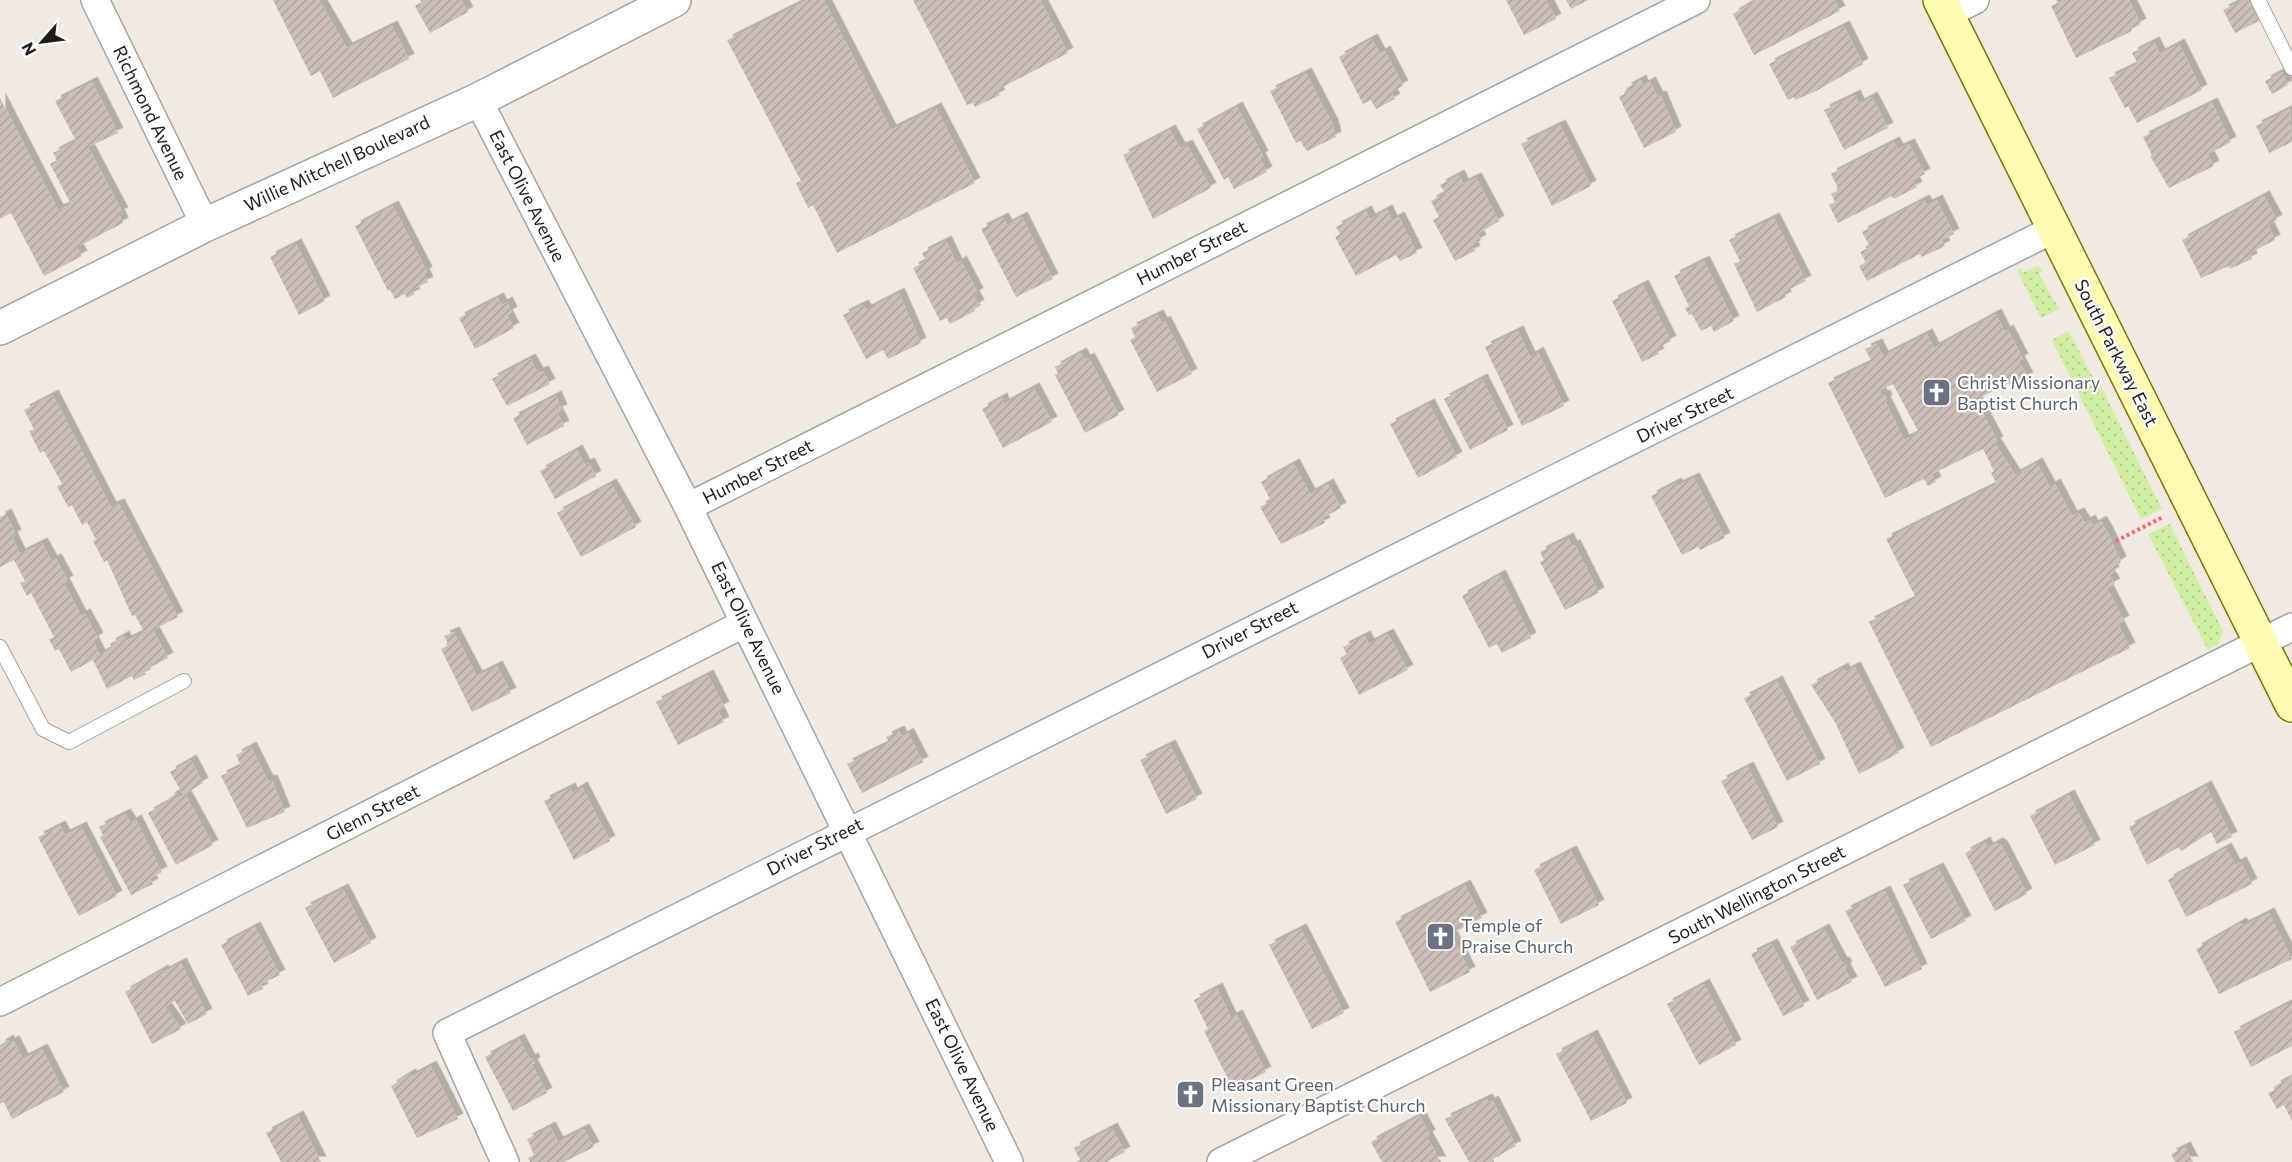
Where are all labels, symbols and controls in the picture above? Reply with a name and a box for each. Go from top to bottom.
north arrow [12,12,72,72]
text: N [17,40,40,59]
street label: Richmond Avenue [109,42,193,183]
street label: Willie Mitchell Boulevard [240,110,433,216]
street label: East Olive Avenue [485,126,571,265]
street label: Humber Street [1133,215,1250,289]
street label: South Parkway East [2070,275,2163,430]
place label: Christ Missionary Baptist Church [1957,371,2100,414]
church icon: Christ Missionary Baptist Church [1920,377,1952,409]
street label: Driver Street [1633,381,1737,447]
street label: Humber Street [699,434,816,508]
street label: East Olive Avenue [707,558,791,697]
street label: Driver Street [1198,595,1301,663]
street label: Glenn Street [322,779,423,845]
street label: Driver Street [763,812,866,880]
street label: South Wellington Street [1664,840,1849,948]
place label: Temple of Praise Church [1461,914,1573,957]
church icon: Temple of Praise Church [1424,920,1456,952]
street label: East Olive Avenue [921,995,1005,1134]
place label: Pleasant Green Missionary Baptist Church [1211,1073,1426,1116]
church icon: Pleasant Green Missionary Baptist Church [1174,1079,1206,1111]

